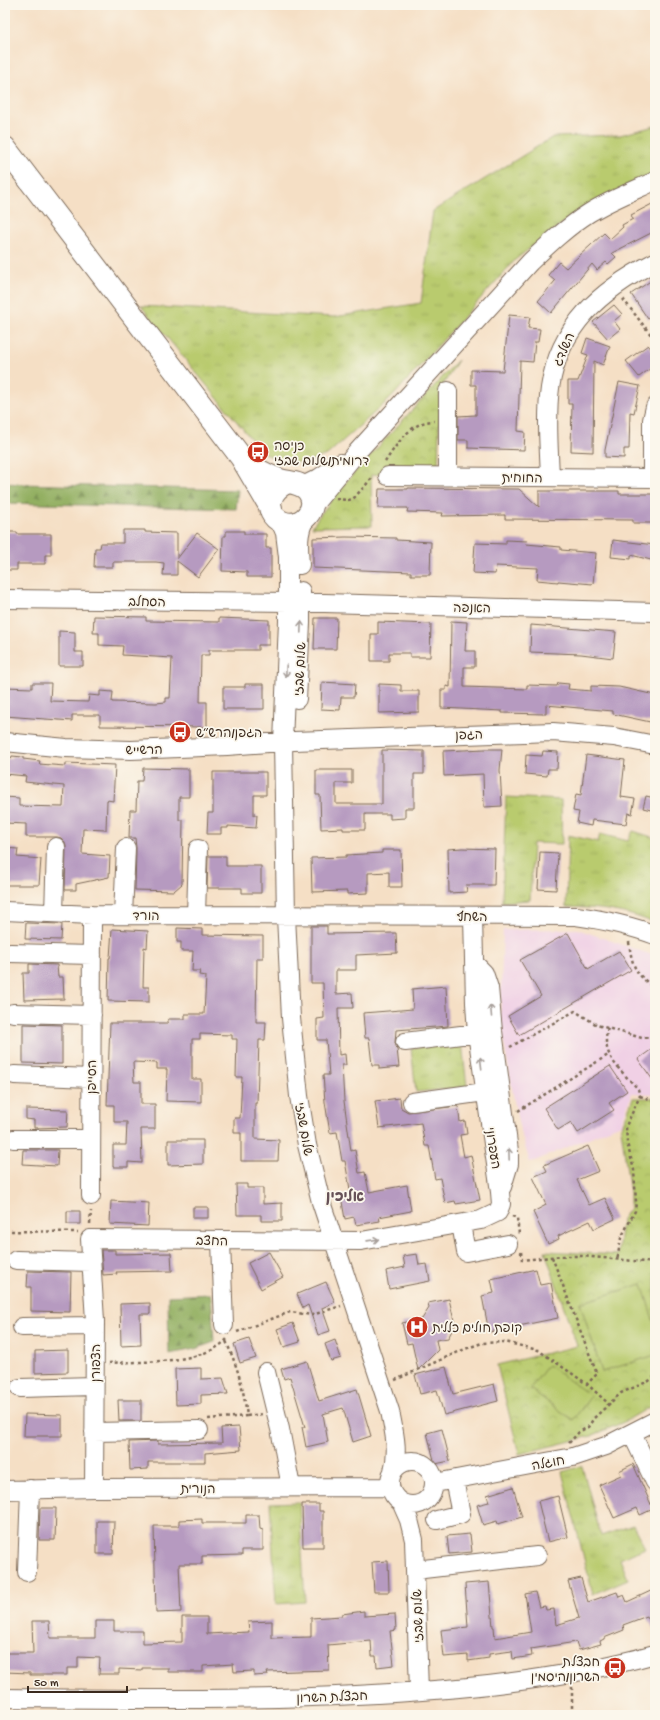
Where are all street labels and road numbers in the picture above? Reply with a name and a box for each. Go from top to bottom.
street label: השלדג [550,331,579,369]
street label: החוחית [501,472,543,487]
street label: הסחלב [128,595,166,611]
street label: האנפה [453,602,491,617]
street label: שלום שבזי [292,642,310,696]
street label: הגפן [455,729,483,744]
street label: הרש''ש [125,744,163,759]
street label: הורד [132,910,160,925]
street label: השחף [456,910,488,926]
street label: הסייפן [86,1060,101,1094]
street label: שלום שבזי [290,1101,316,1157]
street label: העפרוני [481,1126,502,1170]
street label: החצב [196,1234,228,1250]
street label: הצפורן [90,1344,105,1382]
street label: חוגלה [530,1453,566,1475]
street label: הנורית [179,1483,216,1498]
street label: שלום שבזי [410,1589,428,1643]
street label: חבצלת השרון [296,1689,368,1707]

